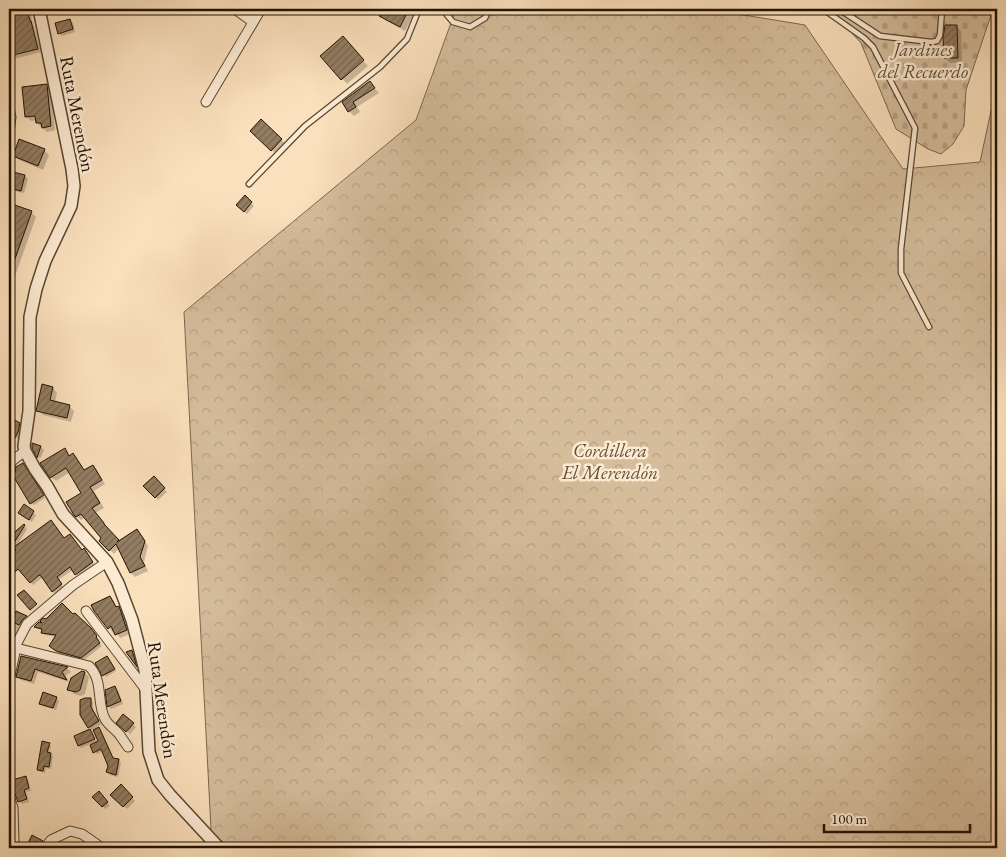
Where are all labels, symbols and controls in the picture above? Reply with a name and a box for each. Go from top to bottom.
park label: Jardines del Recuerdo [878,37,968,84]
street label: Ruta Merendón [54,54,101,174]
park label: Cordillera El Merendón [561,438,658,485]
street label: Ruta Merendón [142,640,183,760]
scale bar [824,802,970,834]
text: 100 m [831,809,868,828]

